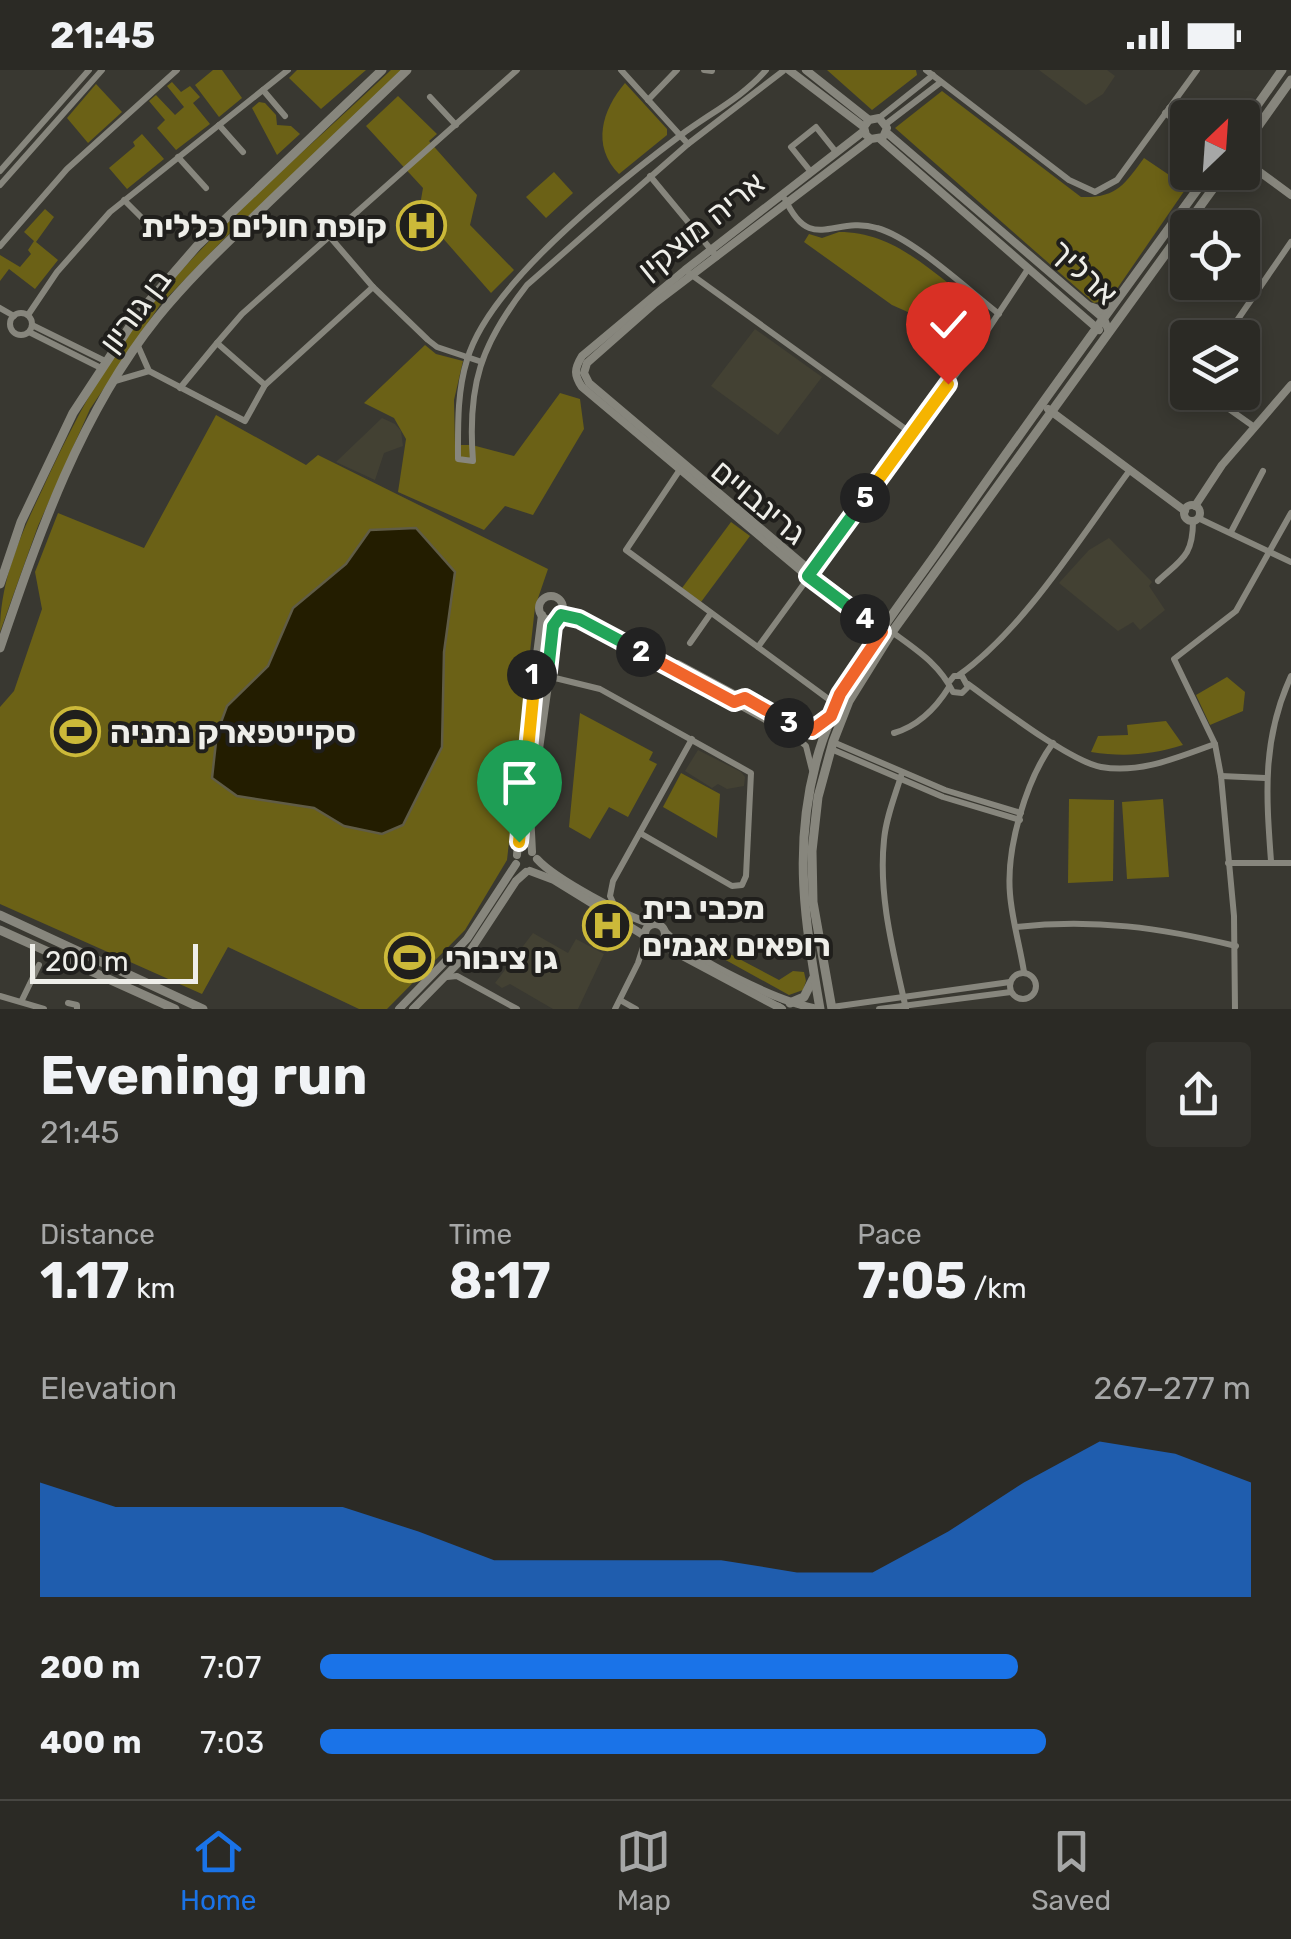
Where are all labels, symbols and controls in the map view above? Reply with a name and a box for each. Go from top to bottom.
text: 21:45 [50,12,155,58]
north arrow [1170,100,1260,190]
map controls [1170,100,1260,410]
street label: אריה מוצקין [630,164,772,288]
hospital icon: קופת חולים כללית [396,200,448,252]
place label: קופת חולים כללית [142,207,387,245]
button: locate [1170,210,1260,300]
street label: ארליך [1042,231,1126,313]
street label: בן גוריון [91,262,179,360]
pin [906,282,991,385]
icon: check [921,297,976,352]
button: layers [1170,320,1260,410]
street label: גרינבויים [704,451,814,553]
pin: 5 [840,473,890,523]
text: 5 [856,481,874,514]
pin: 4 [840,594,890,644]
text: 4 [855,602,875,635]
pin: 2 [616,627,666,677]
text: 2 [632,635,650,668]
pin: 1 [507,650,557,700]
text: 1 [525,658,539,691]
pin: 3 [764,698,814,748]
sports icon: סקייטפארק נתניה [49,706,101,758]
text: 3 [780,706,798,739]
place label: סקייטפארק נתניה [110,713,356,751]
pin [477,740,562,843]
icon: arrive [492,755,547,810]
place label: מכבי בית רופאים אגמים [642,889,831,964]
hospital icon: מכבי בית רופאים אגמים [581,900,633,952]
sports icon: גן ציבורי [384,932,436,984]
scale bar [30,939,198,984]
place label: גן ציבורי [445,939,558,977]
text: 200 m [45,945,129,978]
button: share [1146,1042,1251,1147]
text: Evening run [40,1043,368,1108]
text: 21:45 [40,1113,120,1151]
text: Distance [40,1218,155,1251]
text: Time [449,1218,512,1251]
text: Pace [857,1218,922,1251]
text: 1.17 [40,1251,129,1311]
text: 8:17 [449,1251,551,1311]
text: 7:05 [857,1251,967,1311]
text: km [129,1272,176,1305]
text: /km [967,1272,1027,1305]
text: Elevation [40,1369,177,1407]
text: 267–277 m [1094,1369,1251,1407]
text: 200 m [40,1648,140,1686]
text: 7:07 [200,1648,261,1686]
text: 400 m [40,1723,142,1761]
text: 7:03 [200,1723,264,1761]
tab: Home [180,1824,257,1917]
tab: Map [616,1824,671,1917]
tab: Saved [1031,1824,1111,1917]

